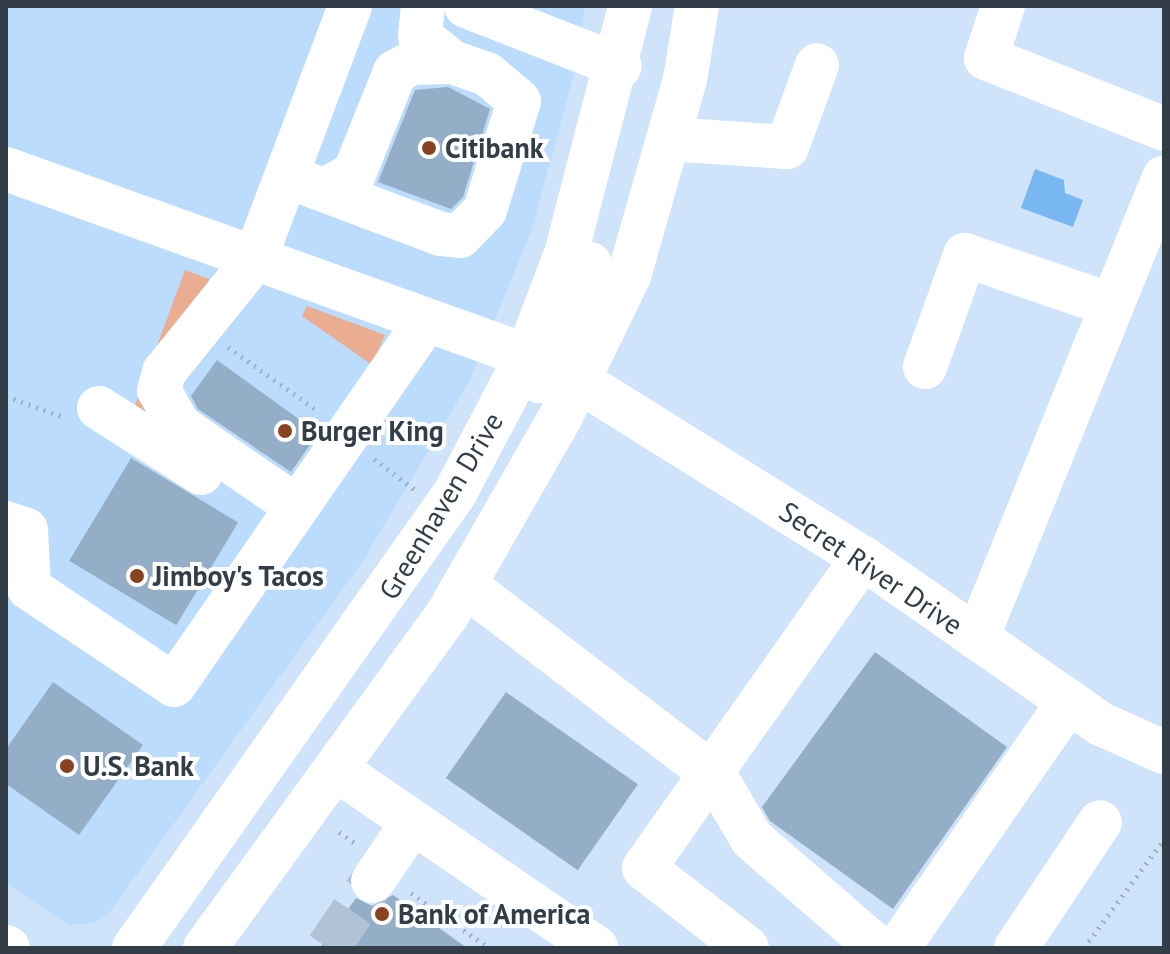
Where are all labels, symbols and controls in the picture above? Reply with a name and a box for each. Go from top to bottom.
place label: Citibank [445,131,543,165]
marker: Citibank [420,139,438,157]
street label: Greenhaven Drive [372,406,510,606]
place label: Burger King [301,414,444,448]
marker: Burger King [276,422,294,440]
street label: Secret River Drive [773,494,969,642]
place label: Jimboy's Tacos [153,559,325,593]
marker: Jimboy's Tacos [128,567,146,585]
place label: U.S. Bank [83,749,196,783]
marker: U.S. Bank [58,757,76,775]
place label: Bank of America [398,897,592,931]
marker: Bank of America [373,905,391,923]

